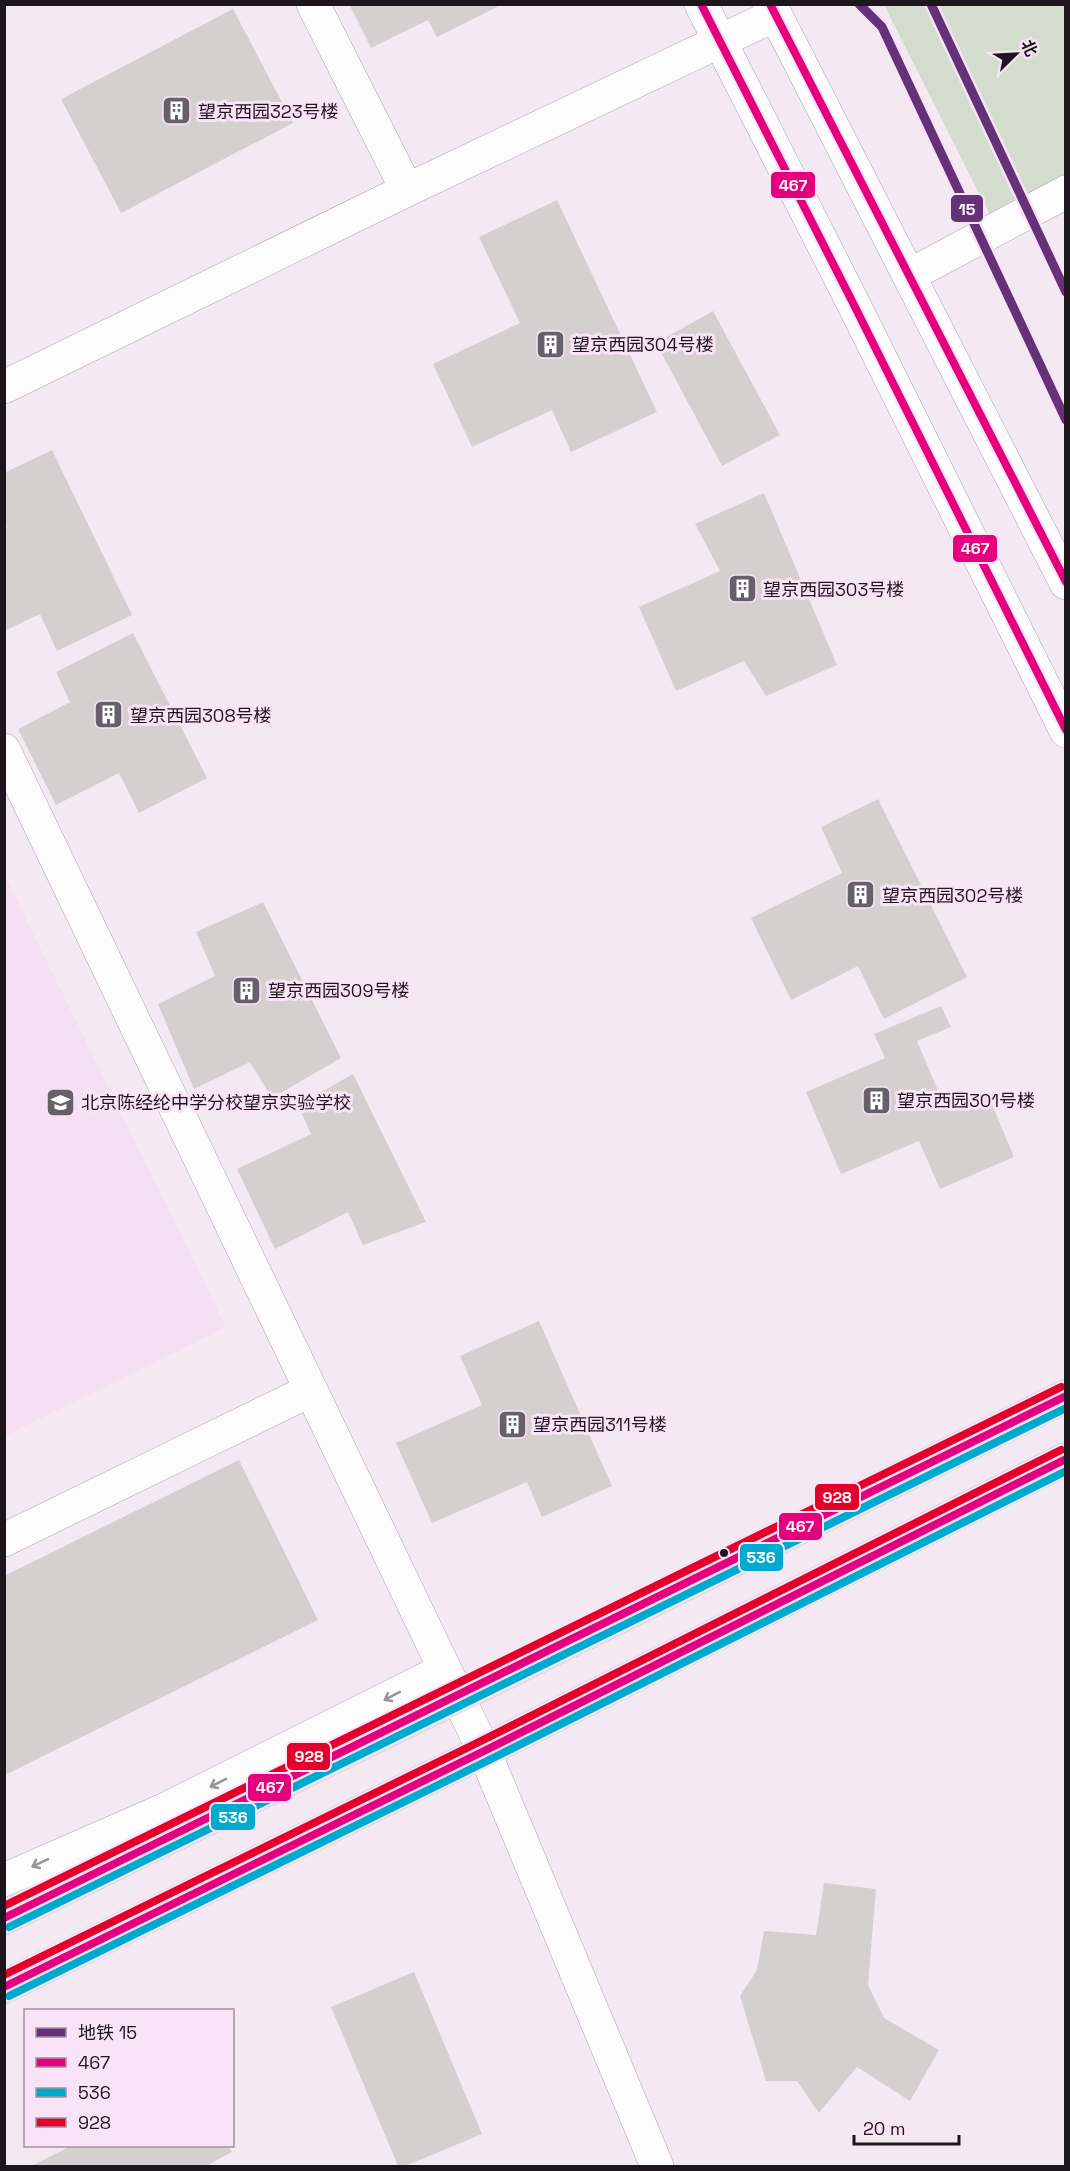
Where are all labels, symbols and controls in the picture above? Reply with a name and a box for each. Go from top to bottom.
north arrow [986,24,1046,84]
text: 北 [1016,37,1042,60]
building icon: 望京西园323号楼 [161,95,193,127]
place label: 望京西园323号楼 [198,100,339,123]
line badge: 467 [770,171,816,199]
text: 467 [779,175,807,196]
line badge: 15 [950,194,984,223]
text: 15 [959,199,976,220]
building icon: 望京西园304号楼 [535,328,567,360]
place label: 望京西园304号楼 [572,333,714,356]
line badge: 467 [952,534,998,563]
text: 467 [961,538,989,559]
building icon: 望京西园303号楼 [726,573,758,605]
place label: 望京西园303号楼 [763,578,904,601]
building icon: 望京西园308号楼 [93,699,125,731]
place label: 望京西园308号楼 [130,704,272,727]
building icon: 望京西园302号楼 [845,879,877,911]
place label: 望京西园302号楼 [882,884,1023,907]
building icon: 望京西园309号楼 [231,974,263,1006]
place label: 望京西园309号楼 [268,979,409,1002]
building icon: 望京西园301号楼 [860,1084,892,1116]
school or university icon: 北京陈经纶中学分校望京实验学校 [44,1086,76,1118]
place label: 望京西园301号楼 [897,1089,1035,1112]
place label: 北京陈经纶中学分校望京实验学校 [81,1091,351,1114]
building icon: 望京西园311号楼 [496,1408,528,1440]
place label: 望京西园311号楼 [533,1413,667,1436]
line badge: 928 [814,1483,860,1511]
text: 928 [823,1487,852,1508]
line badge: 467 [778,1512,823,1541]
text: 467 [786,1516,814,1537]
line badge: 536 [739,1543,784,1572]
unlabelled marker [718,1547,730,1559]
text: 536 [746,1547,776,1568]
one-way arrow [383,1691,401,1702]
line badge: 928 [286,1742,331,1771]
text: 928 [295,1746,324,1767]
line badge: 467 [247,1773,292,1802]
text: 467 [256,1777,284,1798]
one-way arrow [209,1778,227,1790]
line badge: 536 [210,1803,256,1831]
text: 536 [218,1807,248,1828]
one-way arrow [31,1858,49,1870]
legend [24,2009,234,2147]
text: 地铁 15 [78,2021,137,2044]
text: 467 [78,2051,110,2074]
text: 536 [78,2081,111,2104]
scale bar [854,2108,959,2146]
text: 928 [78,2111,111,2134]
text: 20 m [863,2117,906,2140]

